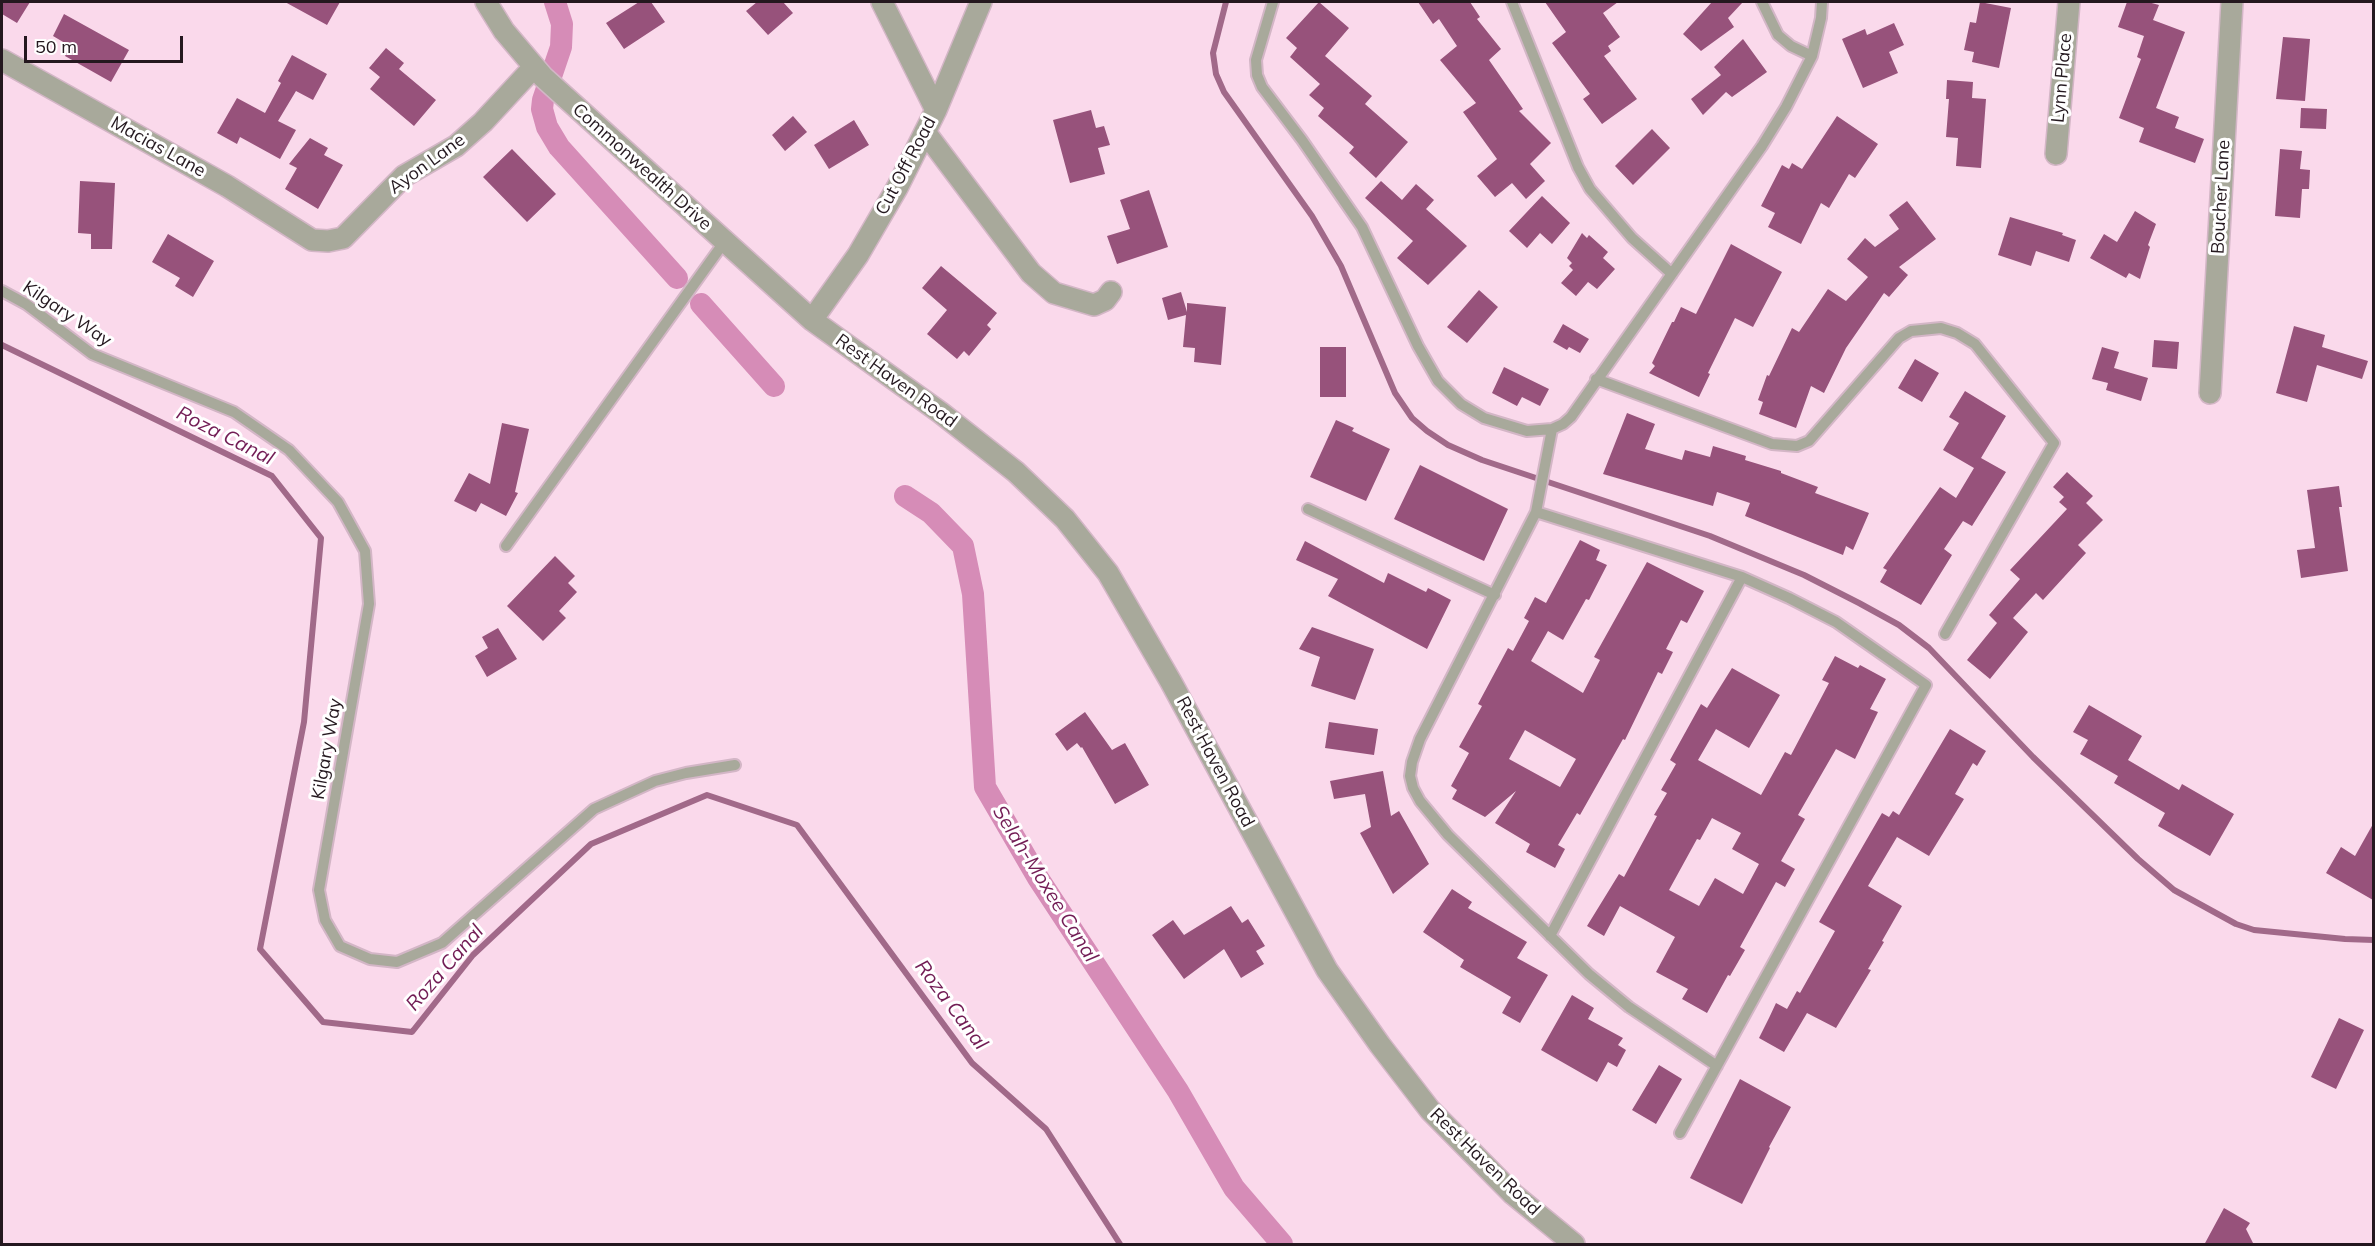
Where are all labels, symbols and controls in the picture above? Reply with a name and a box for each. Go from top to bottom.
scale bar [27,24,186,62]
street label: Lynn Place [2047,32,2077,124]
text: 50 m [35,35,77,58]
street label: Commonwealth Drive [568,99,716,235]
street label: Macias Lane [107,112,209,182]
street label: Cut Off Road [871,113,941,219]
street label: Ayon Lane [385,129,469,199]
street label: Boucher Lane [2207,139,2235,255]
street label: Kilgary Way [19,276,115,352]
street label: Rest Haven Road [831,330,961,432]
water label: Roza Canal [172,401,278,471]
street label: Rest Haven Road [1171,693,1259,831]
street label: Kilgary Way [307,697,347,801]
water label: Selah-Moxee Canal [987,801,1103,967]
water label: Roza Canal [401,920,489,1016]
water label: Roza Canal [909,955,993,1055]
street label: Rest Haven Road [1425,1104,1545,1220]

